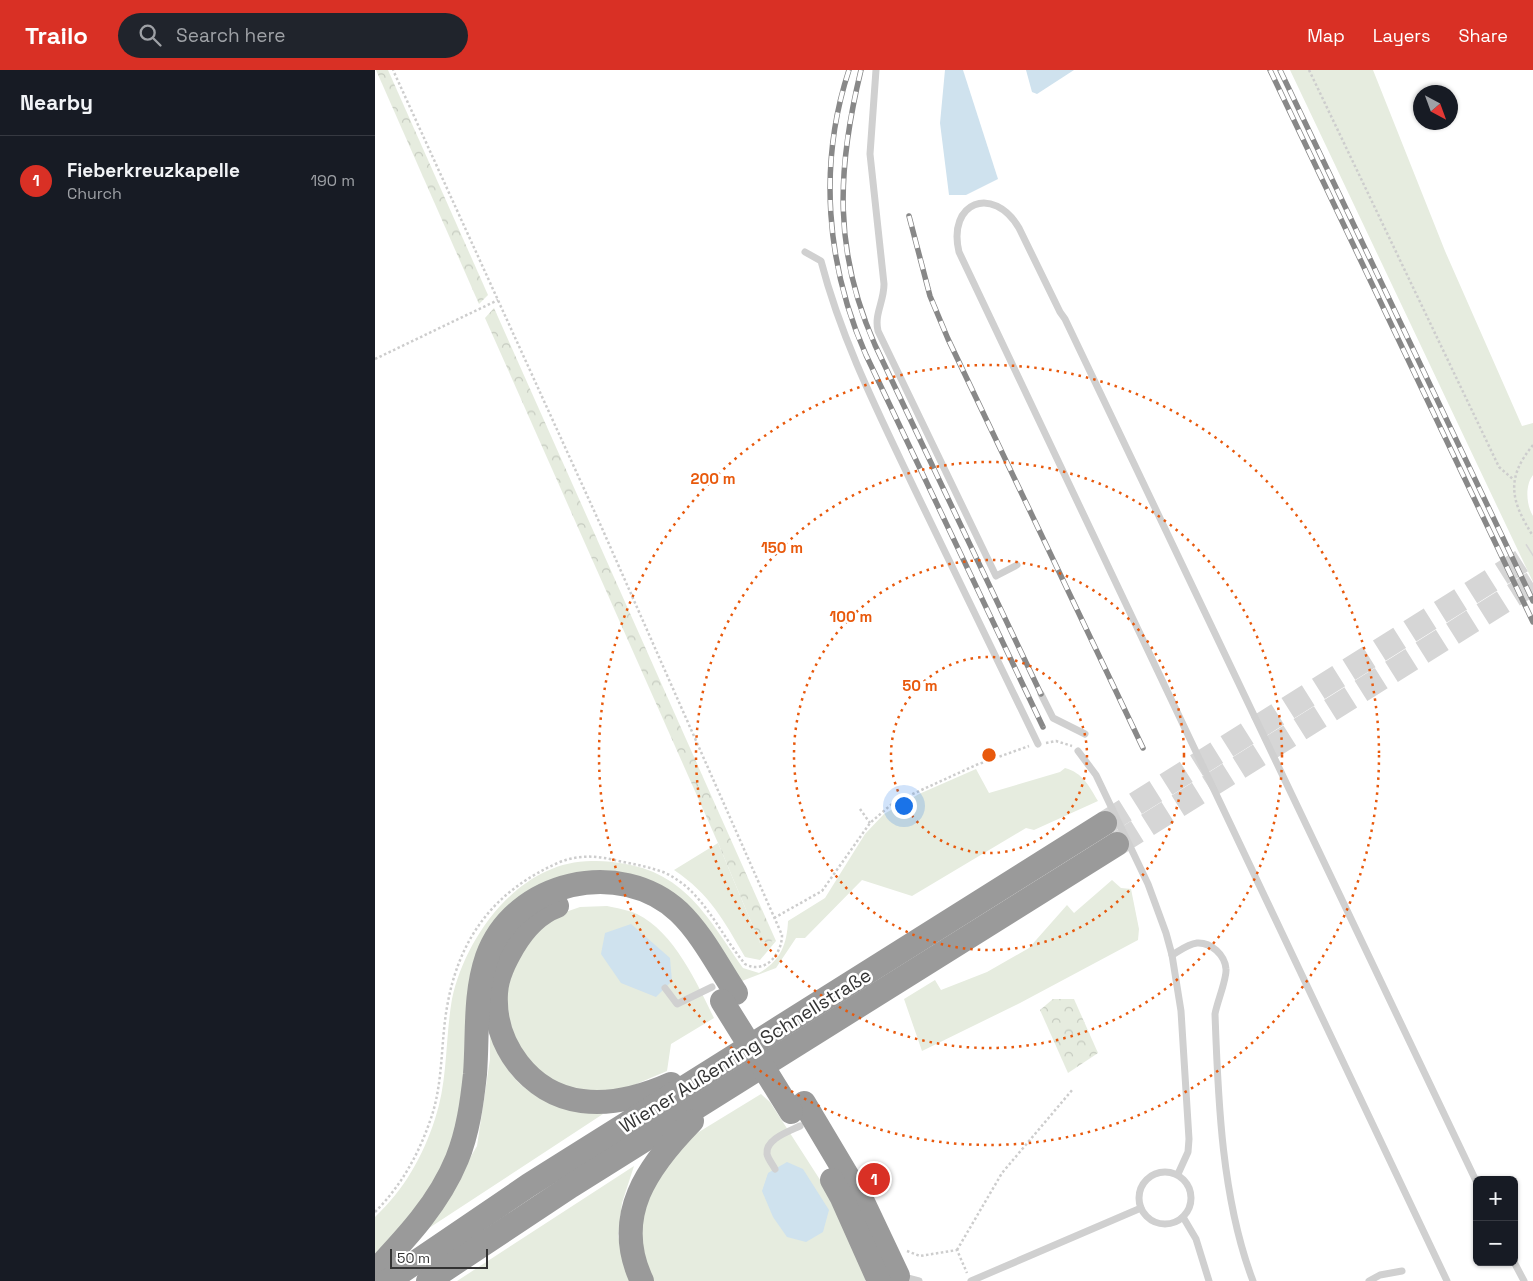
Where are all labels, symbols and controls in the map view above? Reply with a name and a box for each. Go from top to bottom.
search box [118,13,468,58]
text: Trailo [25,20,88,51]
icon: search [136,21,164,49]
text: Search here [176,23,286,48]
text: Map [1307,24,1345,47]
text: Layers [1373,24,1430,47]
text: Share [1458,24,1508,47]
north arrow [1413,85,1458,130]
text: Nearby [20,89,93,116]
text: Fieberkreuzkapelle [67,158,240,183]
text: 1 [32,170,40,191]
text: 190 m [310,170,355,191]
text: Church [67,183,122,204]
text: 200 m [691,469,735,488]
text: 150 m [761,538,803,557]
text: 100 m [830,607,872,626]
text: 50 m [902,676,938,695]
centre of rings [980,746,998,764]
your location [891,793,917,819]
street label: Wiener Außenring Schnellstraße [615,962,876,1139]
pin: 1 [858,1160,890,1198]
map controls [1473,1176,1518,1266]
button: + [1473,1176,1518,1221]
button: − [1473,1221,1518,1266]
scale bar [390,1246,487,1269]
text: 50 m [397,1249,430,1267]

